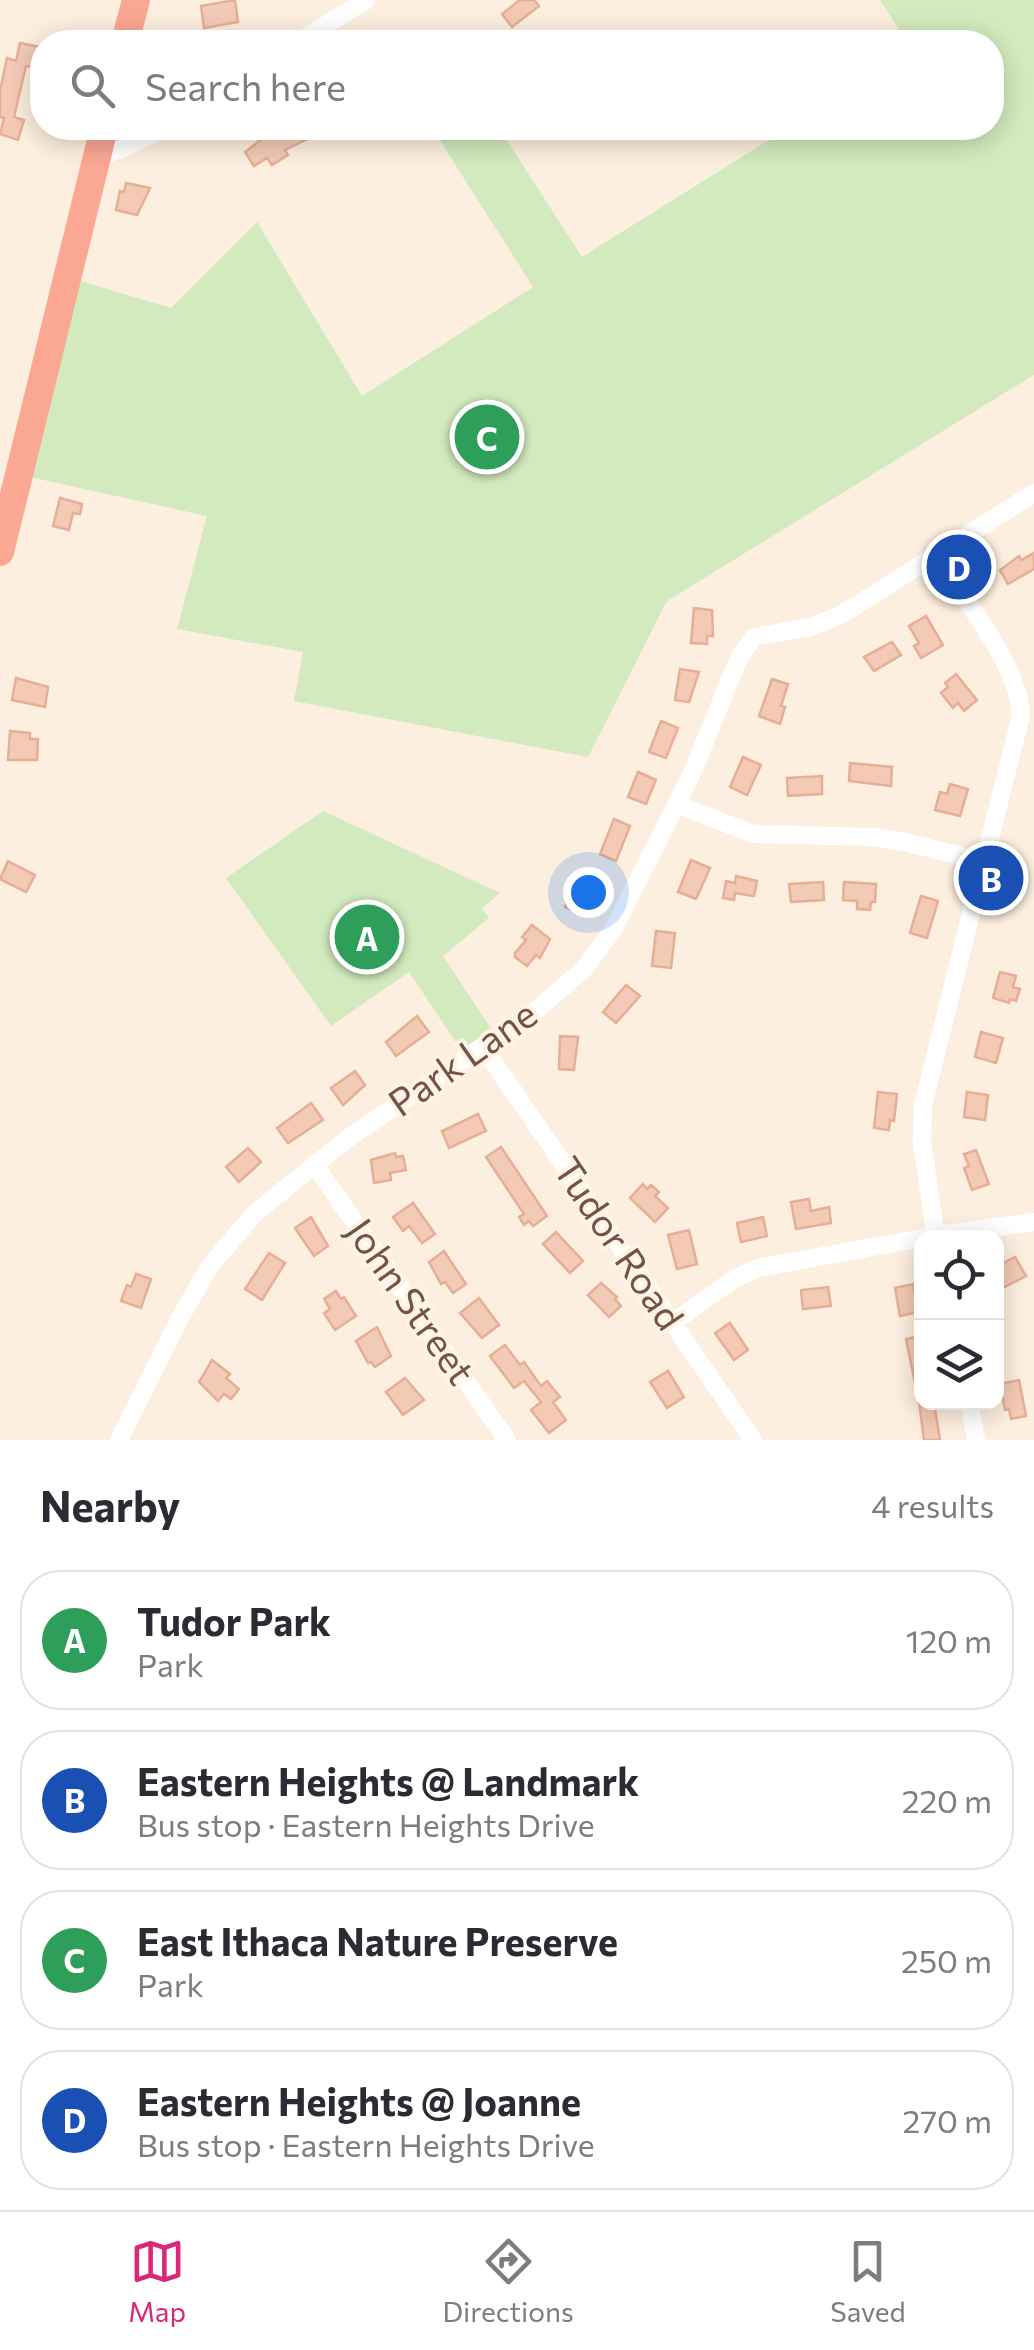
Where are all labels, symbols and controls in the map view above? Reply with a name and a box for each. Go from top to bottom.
search box [30,30,1004,140]
icon: search [65,58,120,113]
text: Search here [145,62,346,109]
pin: C [454,400,520,474]
pin: D [926,530,992,604]
pin: B [958,840,1024,916]
your location [563,867,614,918]
pin: A [334,900,400,974]
street label: Park Lane [378,989,545,1125]
street label: Tudor Road [545,1147,695,1338]
street label: John Street [338,1208,486,1393]
map controls [914,1230,1004,1410]
button: locate [914,1230,1004,1320]
button: layers [914,1320,1004,1410]
text: Nearby [40,1479,180,1531]
text: 4 results [871,1485,994,1525]
text: Tudor Park [137,1597,331,1644]
text: A [63,1620,86,1660]
text: 120 m [906,1620,992,1660]
text: Park [137,1644,204,1684]
text: Eastern Heights @ Landmark [137,1757,639,1804]
text: B [64,1780,85,1820]
text: 220 m [902,1780,992,1820]
text: Bus stop · Eastern Heights Drive [137,1804,595,1844]
text: East Ithaca Nature Preserve [137,1917,618,1964]
text: C [64,1940,85,1980]
text: 250 m [901,1940,992,1980]
text: Park [137,1964,204,2004]
text: Eastern Heights @ Joanne [137,2077,581,2124]
text: D [63,2100,86,2140]
text: 270 m [903,2100,992,2140]
text: Bus stop · Eastern Heights Drive [137,2124,595,2164]
tab: Map [128,2234,186,2328]
tab: Directions [442,2234,574,2328]
tab: Saved [830,2234,906,2328]

